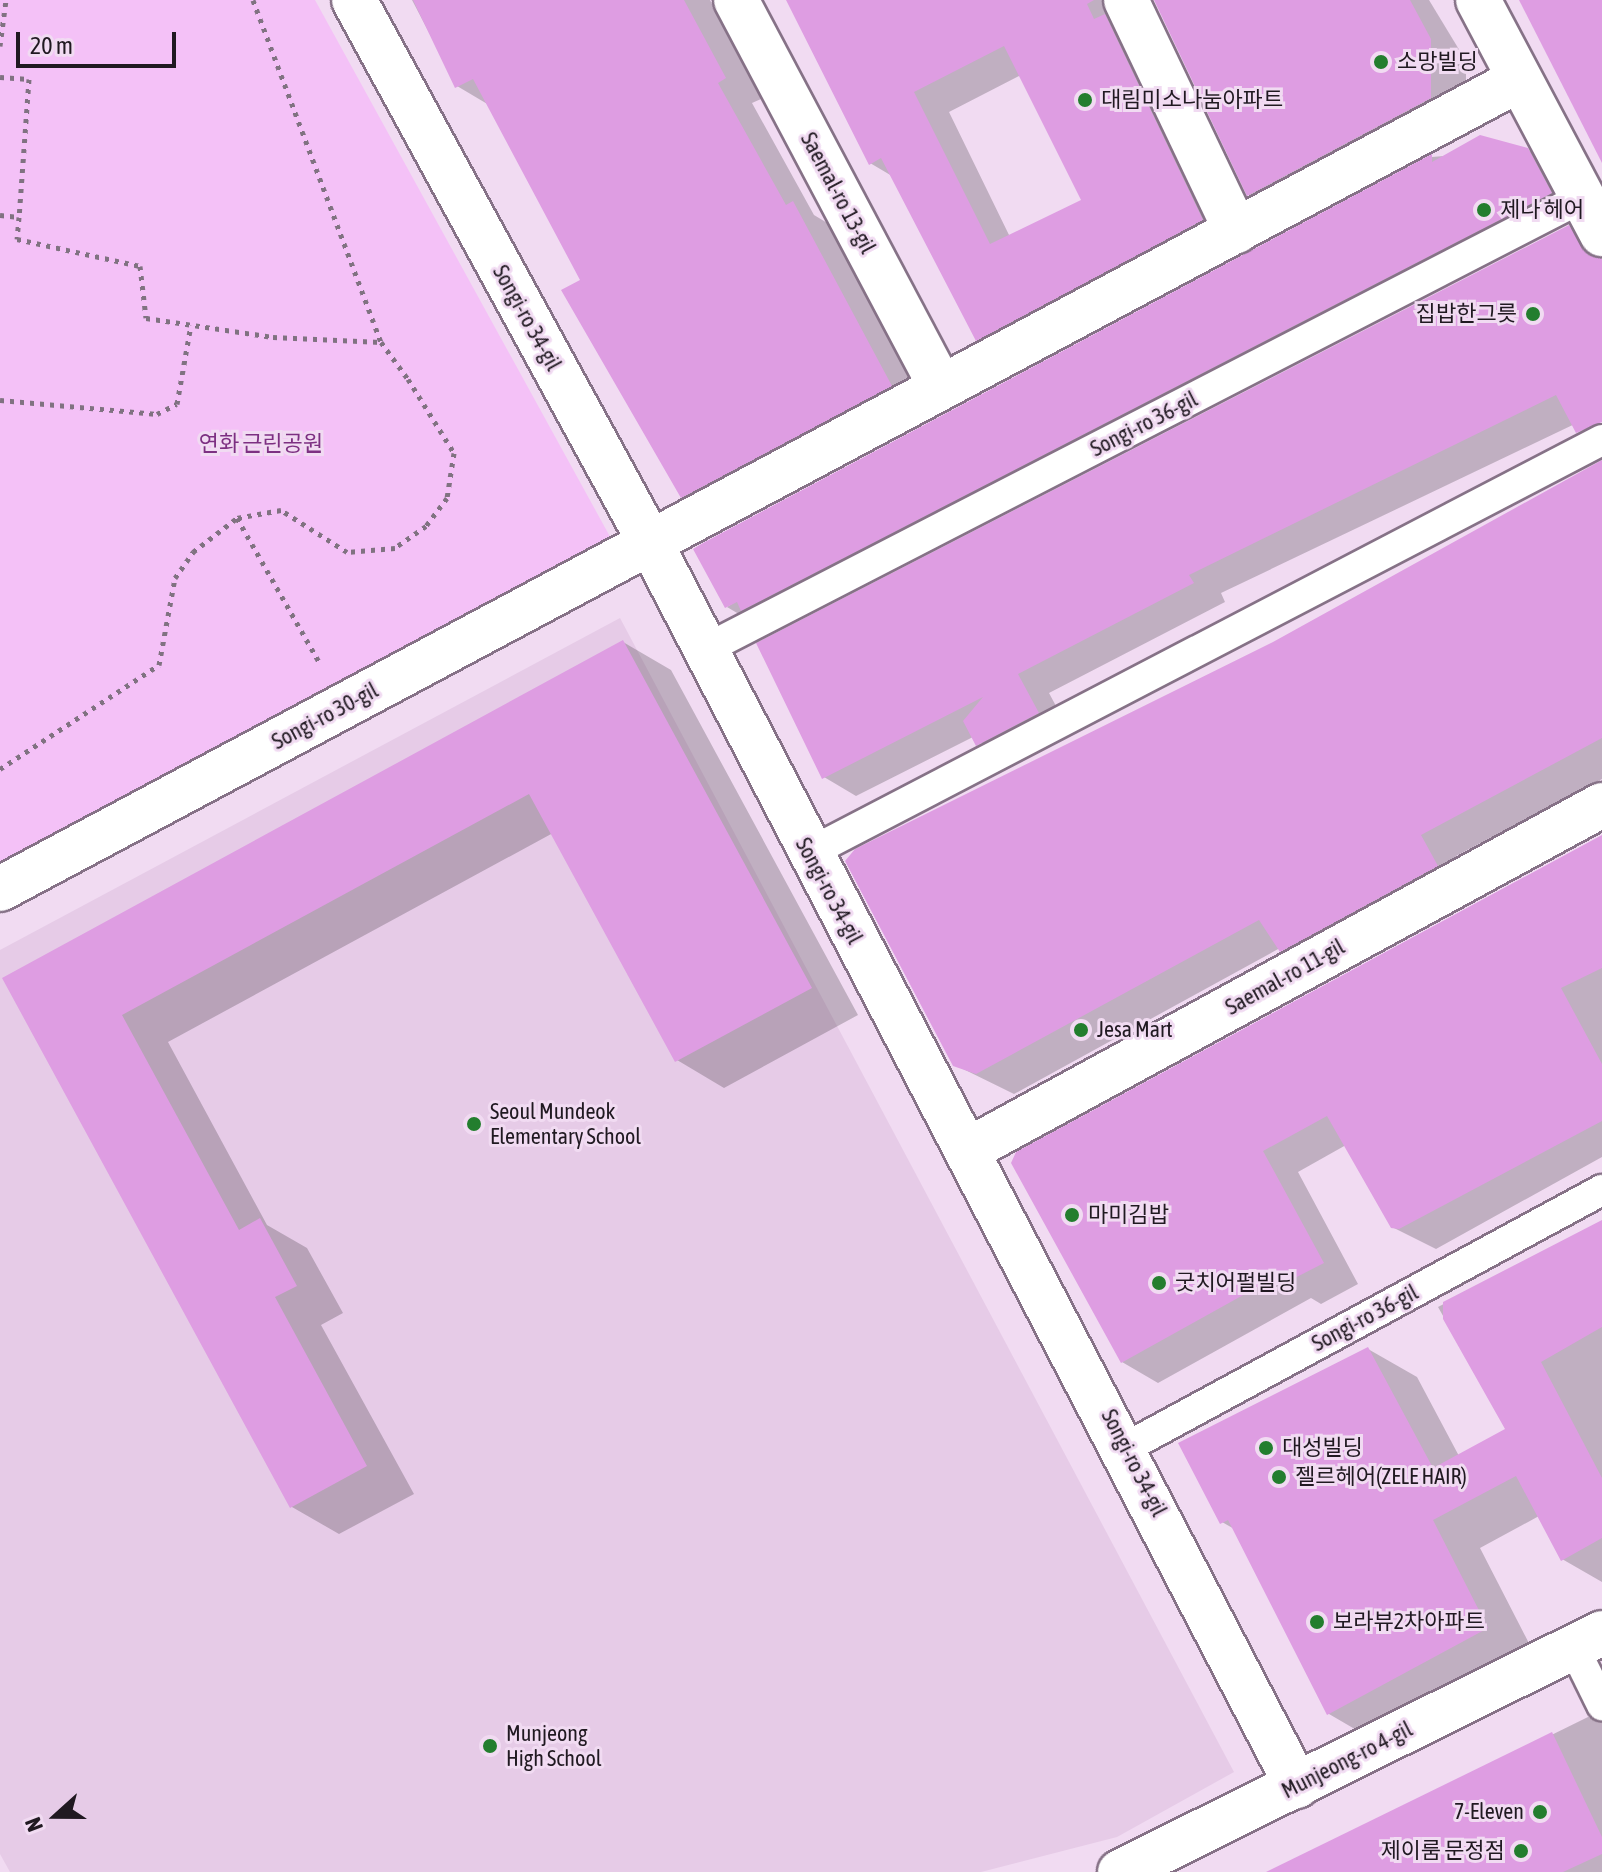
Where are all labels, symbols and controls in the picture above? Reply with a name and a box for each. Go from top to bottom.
scale bar [20,16,180,66]
text: 20 m [30,32,73,59]
place label: 소망빌딩 [1397,49,1478,75]
marker: 소망빌딩 [1372,53,1390,71]
place label: 대림미소나눔아파트 [1101,87,1283,113]
marker: 대림미소나눔아파트 [1076,91,1094,109]
street label: Saemal-ro 13-gil [795,128,881,258]
place label: 제나 헤어 [1500,197,1584,223]
marker: 제나 헤어 [1475,201,1493,219]
street label: Songi-ro 34-gil [487,261,567,375]
place label: 집밥한그릇 [1416,301,1517,327]
marker: 집밥한그릇 [1524,305,1542,323]
street label: Songi-ro 36-gil [1086,386,1202,462]
park label: 연화 근린공원 [199,431,323,457]
street label: Songi-ro 30-gil [267,677,383,755]
street label: Songi-ro 34-gil [790,833,868,949]
street label: Saemal-ro 11-gil [1221,933,1349,1021]
place label: Jesa Mart [1097,1017,1173,1043]
marker: Jesa Mart [1072,1021,1090,1039]
place label: Seoul Mundeok Elementary School [490,1098,641,1150]
marker: Seoul Mundeok Elementary School [465,1115,483,1133]
place label: 마미김밥 [1088,1202,1169,1228]
marker: 마미김밥 [1063,1206,1081,1224]
place label: 굿치어펄빌딩 [1175,1270,1296,1296]
marker: 굿치어펄빌딩 [1150,1274,1168,1292]
street label: Songi-ro 36-gil [1307,1279,1423,1357]
street label: Songi-ro 34-gil [1096,1405,1172,1521]
place label: 대성빌딩 [1282,1435,1363,1461]
marker: 대성빌딩 [1257,1439,1275,1457]
place label: 젤르헤어(ZELE HAIR) [1295,1464,1467,1490]
marker: 젤르헤어(ZELE HAIR) [1270,1468,1288,1486]
place label: 보라뷰2차아파트 [1333,1609,1485,1635]
marker: 보라뷰2차아파트 [1308,1613,1326,1631]
street label: Munjeong-ro 4-gil [1277,1716,1417,1804]
place label: Munjeong High School [506,1720,602,1772]
marker: Munjeong High School [481,1737,499,1755]
north arrow [16,1776,96,1856]
place label: 7-Eleven [1454,1799,1524,1825]
marker: 7-Eleven [1531,1803,1549,1821]
text: N [19,1814,48,1835]
place label: 제이룸 문정점 [1381,1838,1505,1864]
marker: 제이룸 문정점 [1512,1842,1530,1860]

